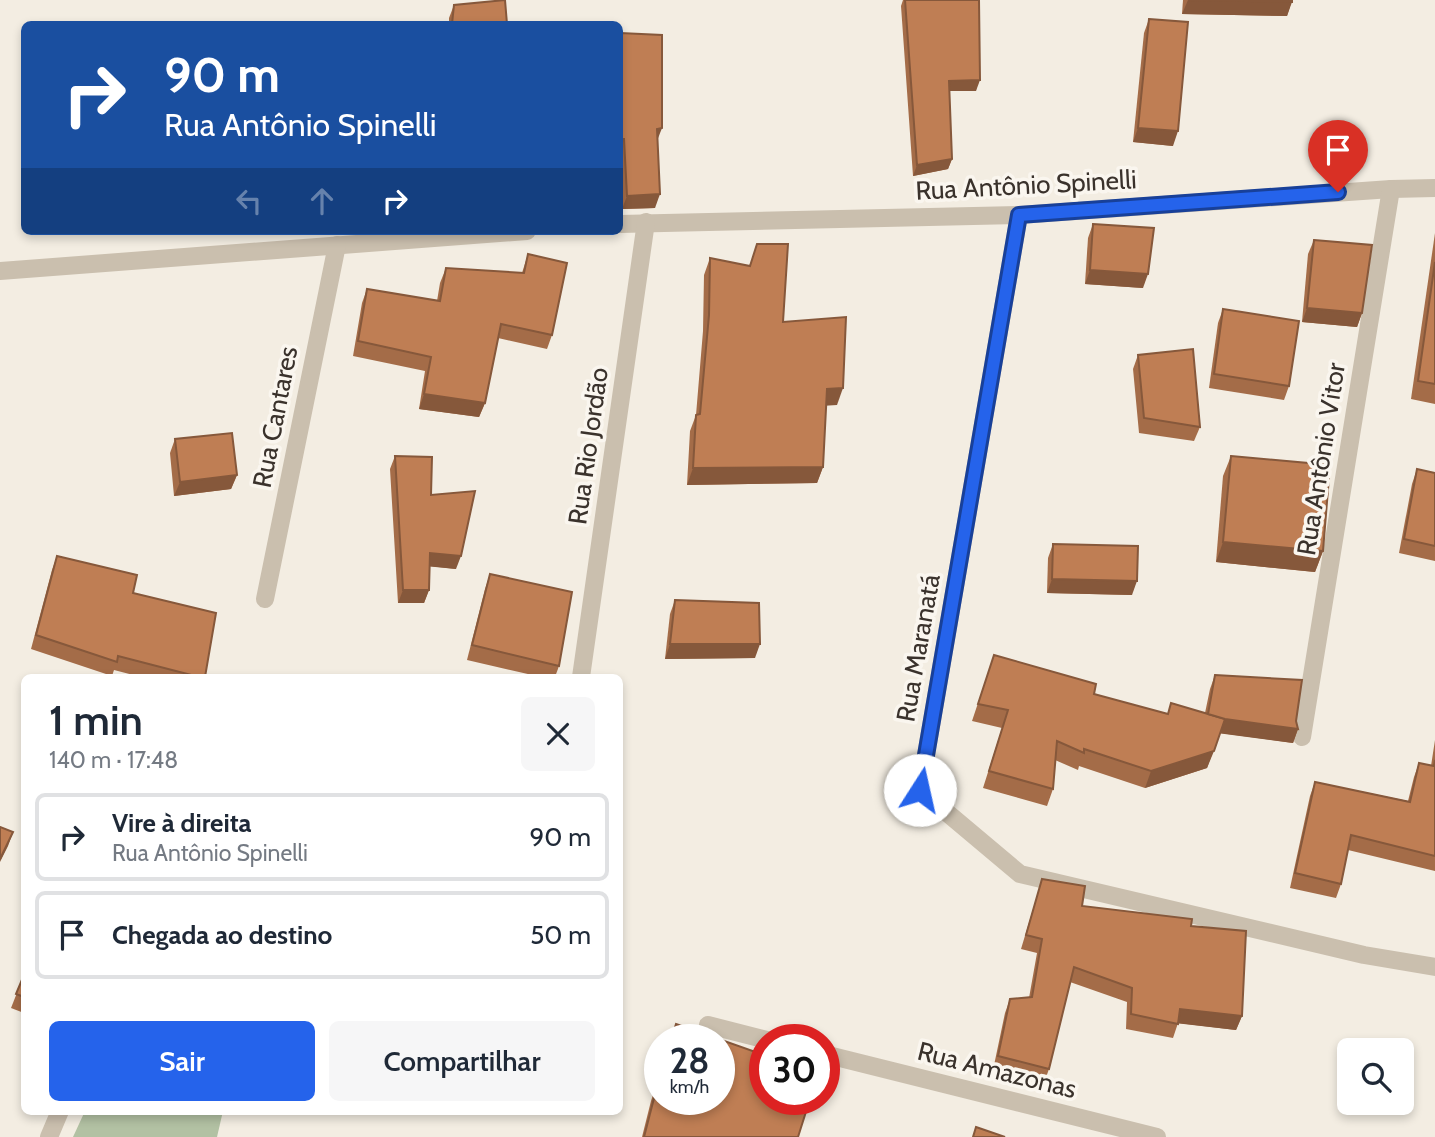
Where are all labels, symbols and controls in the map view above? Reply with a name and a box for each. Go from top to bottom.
text: 90 m [164,45,280,104]
icon: right [49,49,140,140]
text: Rua Antônio Spinelli [164,105,437,144]
pin [1308,120,1368,192]
icon: arrive [1319,131,1357,169]
street label: Rua Antônio Spinelli [915,163,1137,207]
icon: left [230,182,268,220]
icon: ahead [303,182,341,220]
icon: right [376,182,414,220]
street label: Rua Cantares [246,343,304,490]
street label: Rua Antônio Vitor [1290,360,1352,558]
street label: Rua Rio Jordão [561,365,615,527]
street label: Rua Maranatá [889,571,947,724]
text: 1 min [49,694,143,746]
button: close [521,697,595,771]
text: 140 m · 17:48 [49,746,178,774]
position arrow [883,753,957,827]
text: Vire à direita [112,807,252,839]
icon: right [53,818,91,856]
text: 90 m [529,821,591,853]
text: Rua Antônio Spinelli [112,839,308,867]
icon: arrive [53,916,91,954]
text: Chegada ao destino [112,919,332,951]
text: 50 m [530,919,591,951]
button: Sair [49,1021,315,1101]
button: Compartilhar [329,1021,595,1101]
speed limit sign: 30 [749,1024,840,1115]
street label: Rua Amazonas [914,1035,1080,1105]
map controls [1337,1038,1414,1115]
button: search [1337,1038,1414,1115]
text: 28 [670,1039,709,1082]
text: km/h [670,1076,709,1098]

